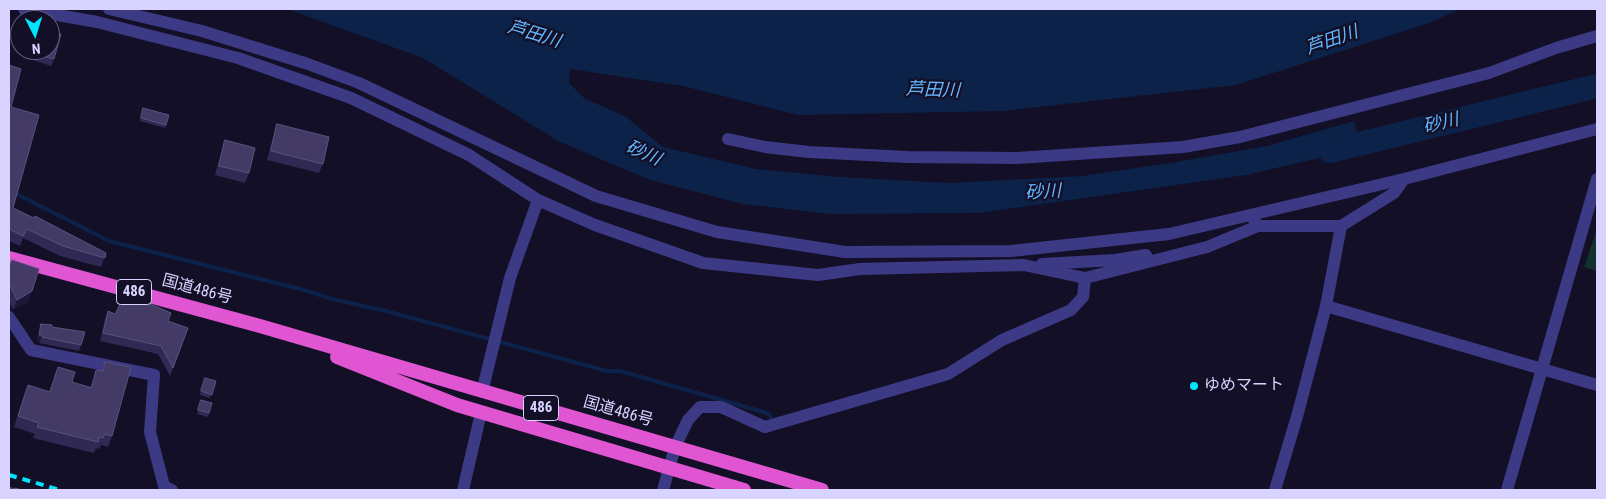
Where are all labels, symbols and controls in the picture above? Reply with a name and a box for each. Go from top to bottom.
north arrow [10,10,60,60]
water label: 芦田川 [505,17,563,53]
water label: 芦田川 [1303,22,1361,60]
text: N [31,41,41,57]
water label: 芦田川 [906,79,960,103]
water label: 砂川 [1421,109,1461,139]
water label: 砂川 [622,137,664,171]
water label: 砂川 [1024,181,1062,205]
street label: 国道486号 [160,271,234,309]
road number: 486 [116,280,152,304]
place label: ゆめマート [1204,376,1284,396]
marker: ゆめマート [1188,380,1200,392]
street label: 国道486号 [581,393,655,431]
road number: 486 [524,396,558,420]

